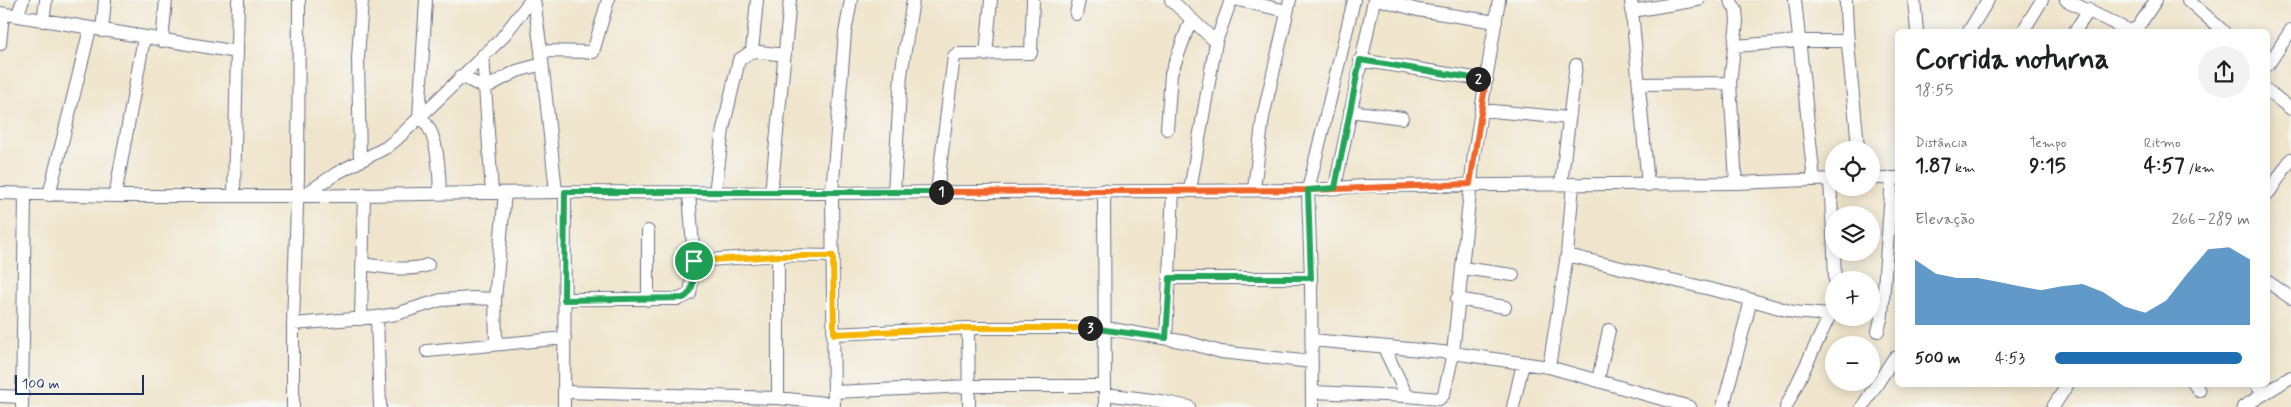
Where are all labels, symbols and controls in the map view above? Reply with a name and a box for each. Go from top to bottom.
text: Corrida noturna [1915,42,2109,79]
button: share [2198,46,2250,98]
pin: 2 [1466,66,1490,92]
text: 2 [1475,70,1482,88]
text: 18:55 [1915,80,1953,101]
text: Distância [1915,134,1968,152]
text: Tempo [2029,134,2066,152]
text: Ritmo [2144,134,2181,152]
map controls [1825,141,1880,391]
button: locate [1825,141,1880,196]
text: 1.87 [1915,152,1951,180]
text: 9:15 [2029,152,2066,180]
text: 4:57 [2144,152,2185,180]
text: km [1951,159,1975,177]
text: /km [2185,159,2215,177]
pin: 1 [928,180,954,204]
text: 1 [938,183,945,201]
button: layers [1825,206,1880,261]
text: Elevação [1915,209,1975,230]
text: 266–289 m [2171,209,2250,230]
pin [673,240,715,282]
icon: arrive [680,247,708,275]
button: + [1825,271,1880,326]
pin: 3 [1078,316,1102,340]
text: 3 [1087,319,1094,337]
button: − [1825,336,1880,391]
text: 500 m [1915,348,1960,369]
text: 4:53 [1995,348,2025,369]
scale bar [15,372,144,395]
text: 100 m [22,375,60,393]

